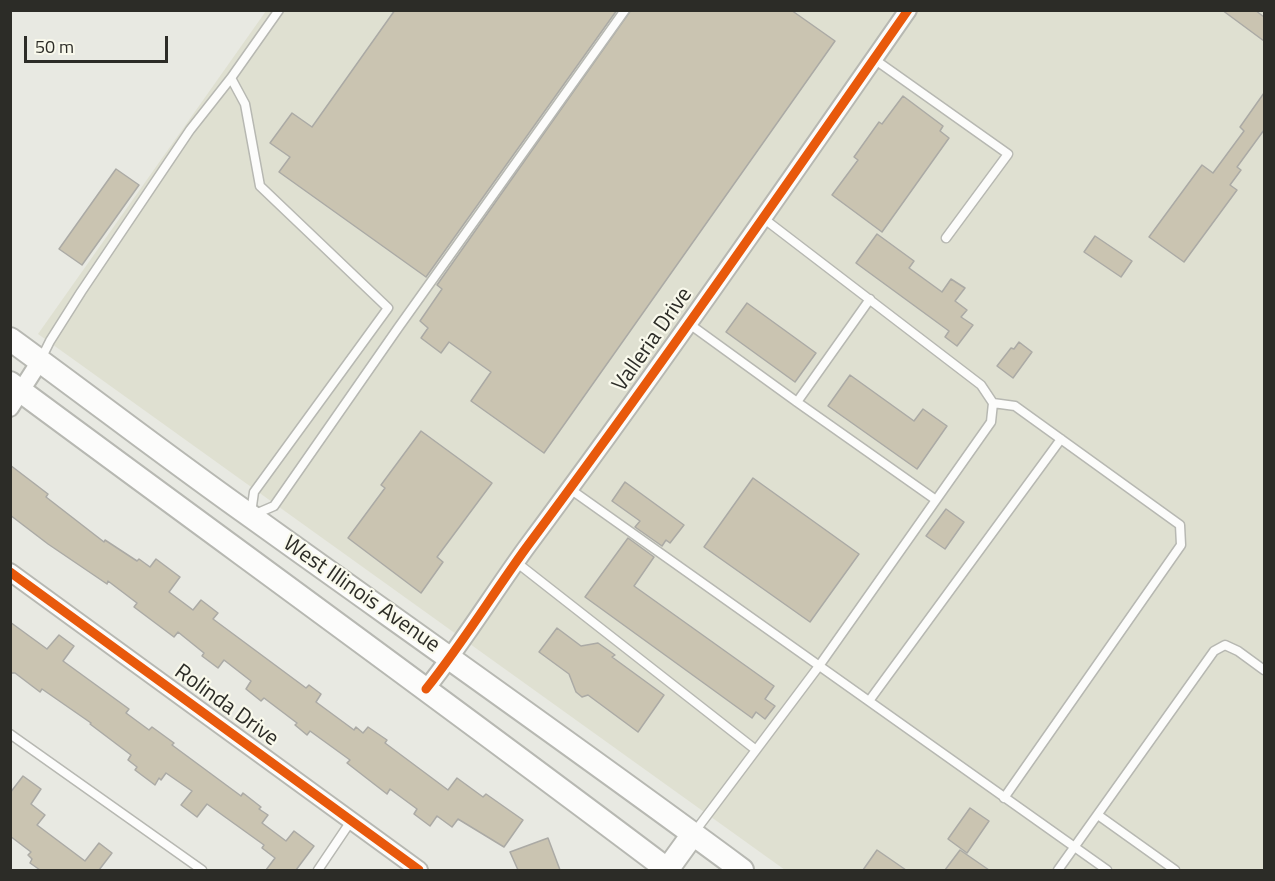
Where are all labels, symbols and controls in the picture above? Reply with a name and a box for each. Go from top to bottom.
scale bar [27,24,171,62]
text: 50 m [35,33,74,60]
street label: Valleria Drive [608,283,698,397]
street label: West Illinois Avenue [277,531,445,659]
street label: Rolinda Drive [169,659,283,753]

